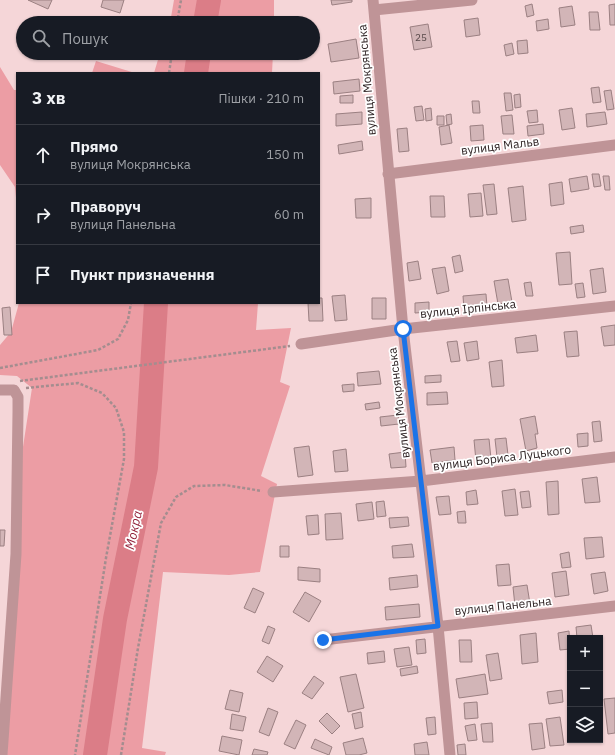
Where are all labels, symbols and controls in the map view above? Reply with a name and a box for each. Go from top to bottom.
search box [16,16,320,60]
street label: вулиця Мокрянська [354,23,379,136]
icon: search [30,27,52,49]
text: Пошук [62,29,109,48]
house number: 25 [415,31,427,44]
text: 3 хв [32,87,66,109]
text: Пішки · 210 m [218,90,304,107]
street label: вулиця Мальв [460,133,540,158]
text: Прямо [70,137,118,156]
icon: ahead [32,144,54,166]
text: 150 m [266,146,304,163]
text: вулиця Мокрянська [70,156,191,173]
text: Праворуч [70,197,141,216]
icon: right [32,204,54,226]
text: 60 m [274,206,304,223]
text: вулиця Панельна [70,216,176,233]
icon: arrive [32,264,54,286]
text: Пункт призначення [70,265,215,284]
street label: вулиця Ірпінська [419,296,517,321]
route start [394,320,412,338]
street label: вулиця Мокрянська [384,346,413,459]
street label: вулиця Бориса Луцького [432,442,572,473]
water label: Мокра [121,509,146,551]
street label: вулиця Панельна [454,593,553,618]
route end [314,631,332,649]
map controls [567,635,603,743]
button: + [567,635,603,671]
button: − [567,671,603,707]
button: layers [567,707,603,743]

